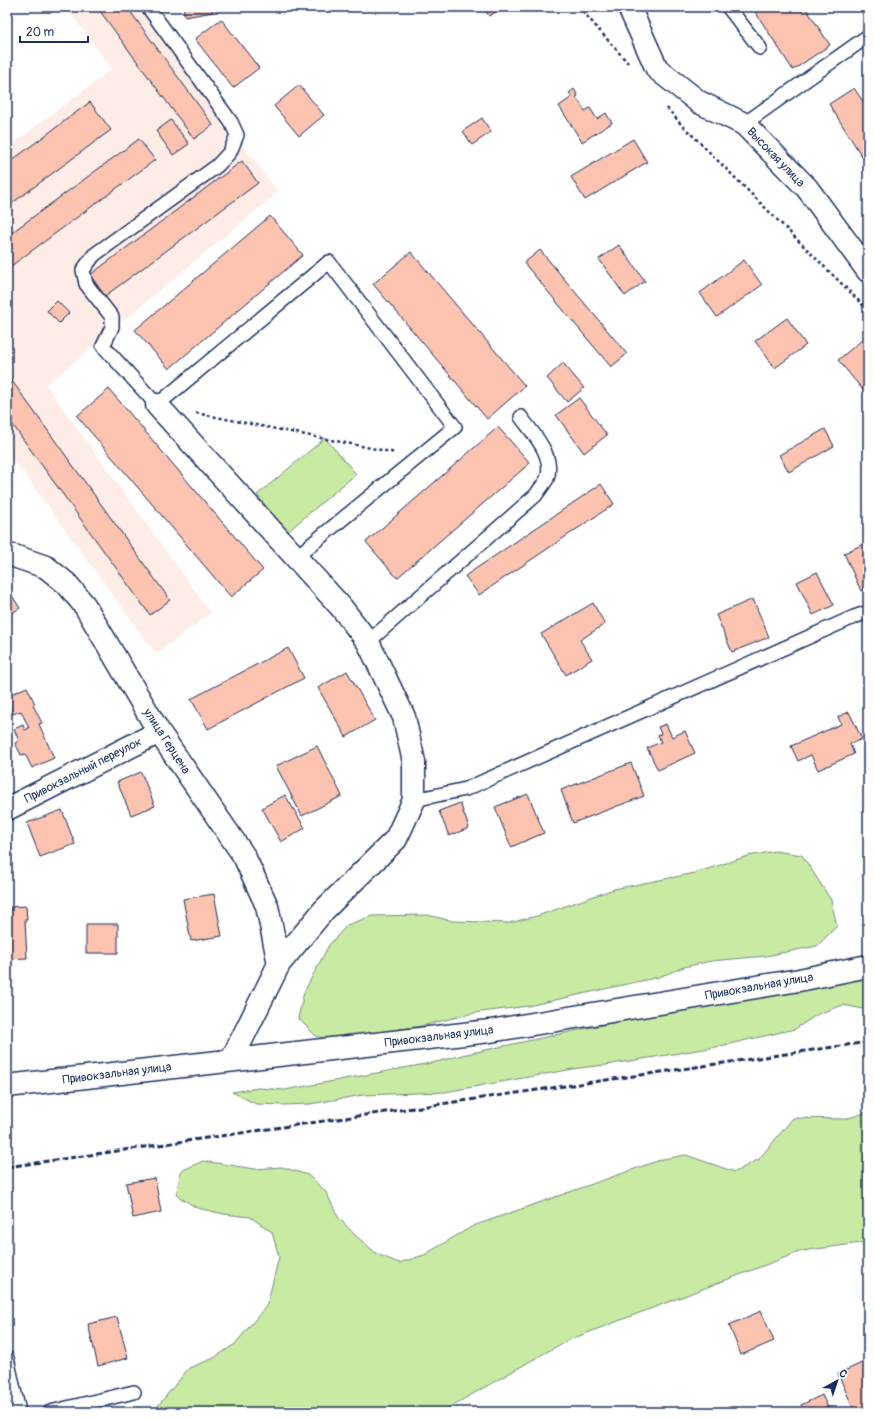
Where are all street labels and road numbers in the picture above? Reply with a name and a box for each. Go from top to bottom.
street label: Высокая улица [744,124,808,191]
street label: улица Герцена [139,705,193,777]
street label: Привокзальный переулок [22,734,144,807]
street label: Привокзальная улица [704,970,815,1003]
street label: Привокзальная улица [384,1022,495,1051]
street label: Привокзальная улица [62,1059,173,1088]

